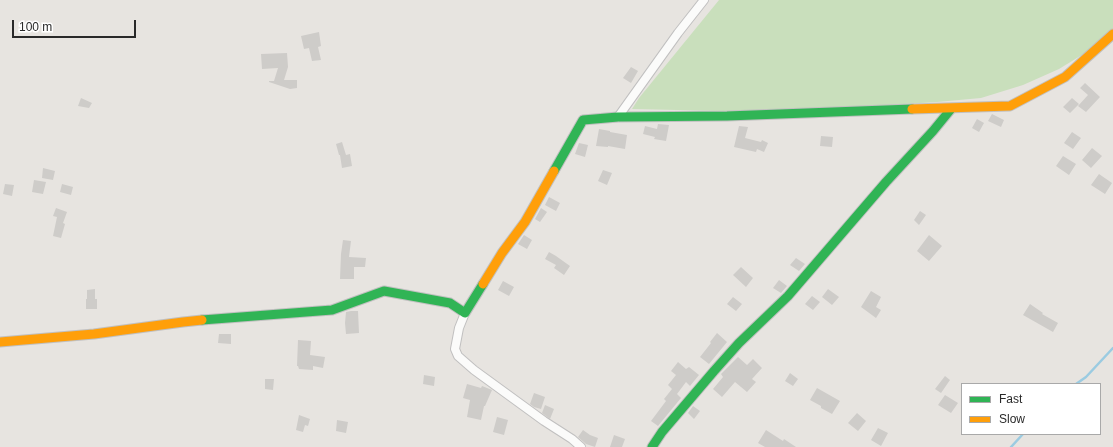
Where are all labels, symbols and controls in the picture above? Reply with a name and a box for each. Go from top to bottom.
scale bar [14,12,138,38]
text: 100 m [19,20,52,34]
legend [961,383,1101,435]
text: Fast [999,392,1022,406]
text: Slow [999,412,1025,426]

